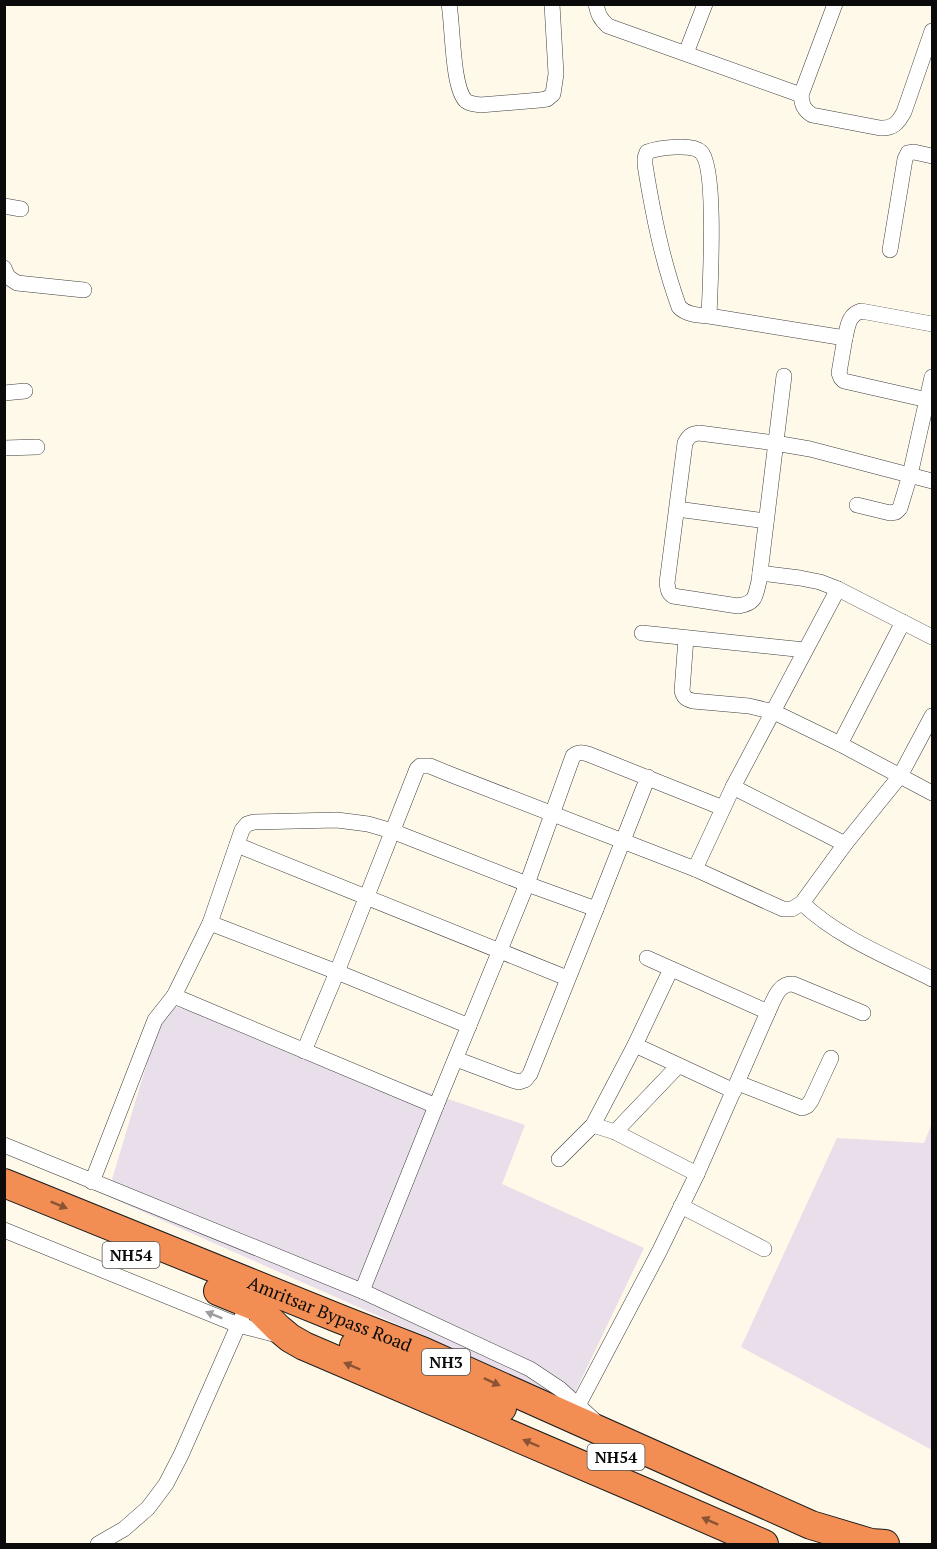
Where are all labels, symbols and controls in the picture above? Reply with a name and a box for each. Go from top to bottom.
one-way arrow [50,1200,68,1210]
road number: NH54 [102,1242,160,1268]
street label: Amritsar Bypass Road [244,1270,415,1357]
one-way arrow [204,1310,222,1320]
road number: NH3 [422,1349,470,1375]
one-way arrow [343,1361,361,1370]
one-way arrow [483,1378,500,1387]
one-way arrow [522,1438,540,1448]
road number: NH54 [588,1444,644,1470]
one-way arrow [701,1516,719,1525]

